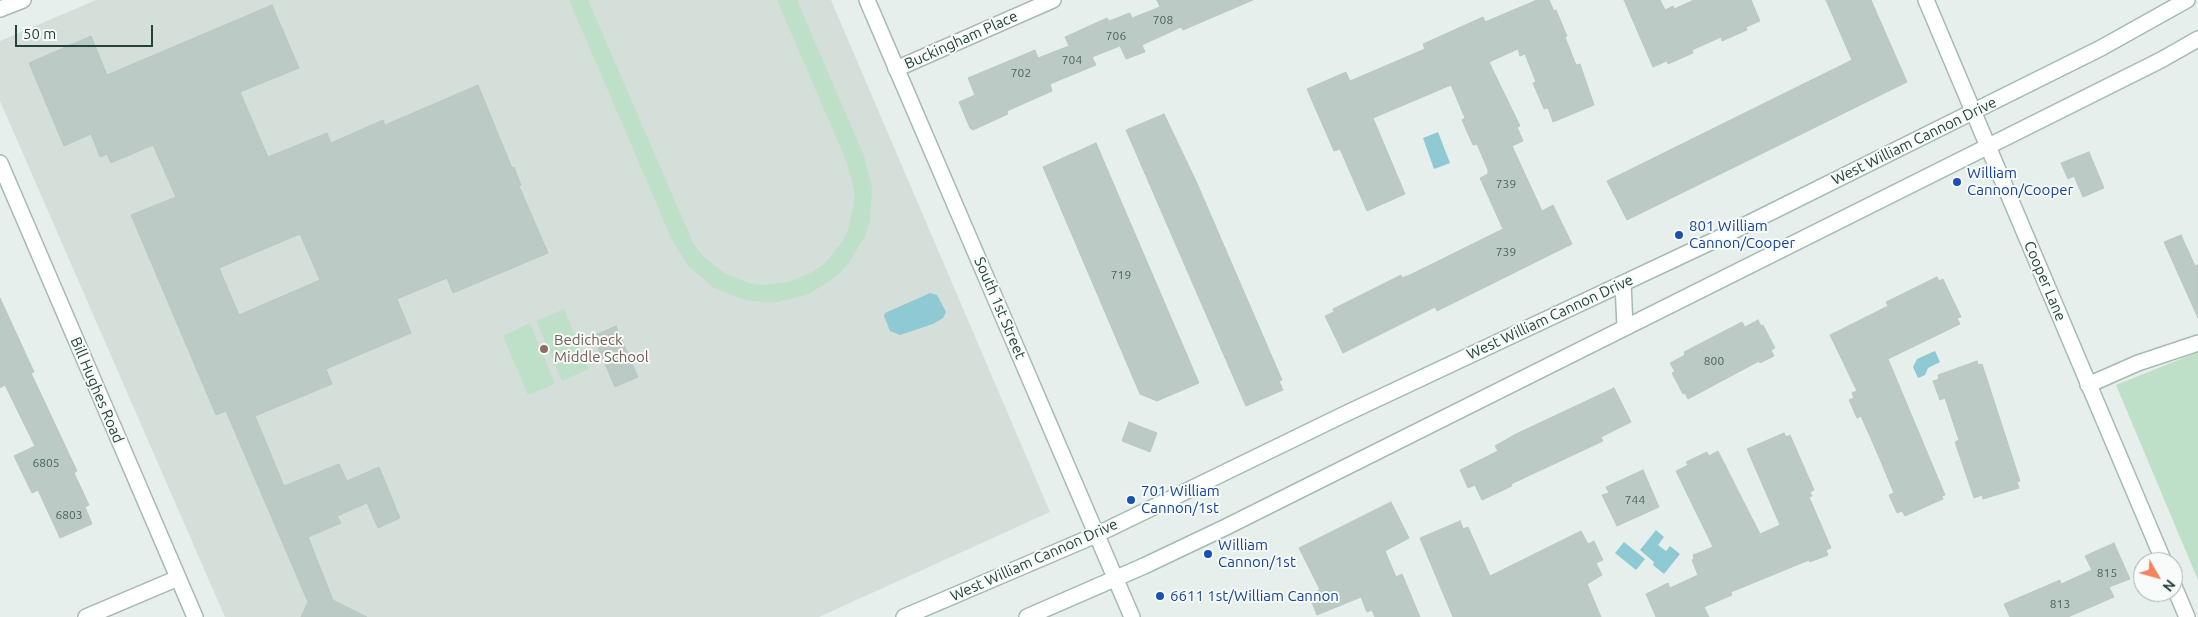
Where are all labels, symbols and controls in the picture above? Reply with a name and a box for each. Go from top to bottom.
street label: Buckingham Place [902,7,1020,73]
house number: 708 [1153,13,1173,27]
scale bar [18,15,155,47]
text: 50 m [23,25,56,42]
house number: 706 [1106,29,1126,43]
house number: 704 [1062,53,1082,67]
house number: 702 [1011,66,1031,80]
street label: West William Cannon Drive [1829,93,1999,189]
place label: William Cannon/Cooper [1967,164,2073,199]
marker: William Cannon/Cooper [1951,176,1963,188]
house number: 739 [1496,177,1516,191]
place label: 801 William Cannon/Cooper [1689,217,1795,252]
marker: 801 William Cannon/Cooper [1673,229,1685,241]
street label: Cooper Lane [2020,238,2070,324]
house number: 739 [1496,245,1516,259]
street label: South 1st Street [970,254,1030,362]
house number: 719 [1111,268,1131,282]
street label: West William Cannon Drive [1464,270,1636,364]
place label: Bedicheck Middle School [554,331,649,366]
street label: Bill Hughes Road [67,334,127,446]
marker: Bedicheck Middle School [538,343,550,355]
house number: 800 [1704,354,1724,368]
house number: 6805 [32,456,60,470]
place label: 701 William Cannon/1st [1141,482,1220,517]
house number: 744 [1625,493,1645,507]
marker: 701 William Cannon/1st [1125,494,1137,506]
house number: 6803 [55,508,83,522]
street label: West William Cannon Drive [947,515,1121,605]
place label: William Cannon/1st [1218,536,1296,571]
marker: William Cannon/1st [1202,548,1214,560]
north arrow [2133,552,2183,602]
house number: 815 [2097,566,2117,580]
text: N [2160,577,2179,595]
place label: 6611 1st/William Cannon [1170,587,1339,605]
marker: 6611 1st/William Cannon [1154,590,1166,602]
house number: 813 [2050,597,2070,611]

